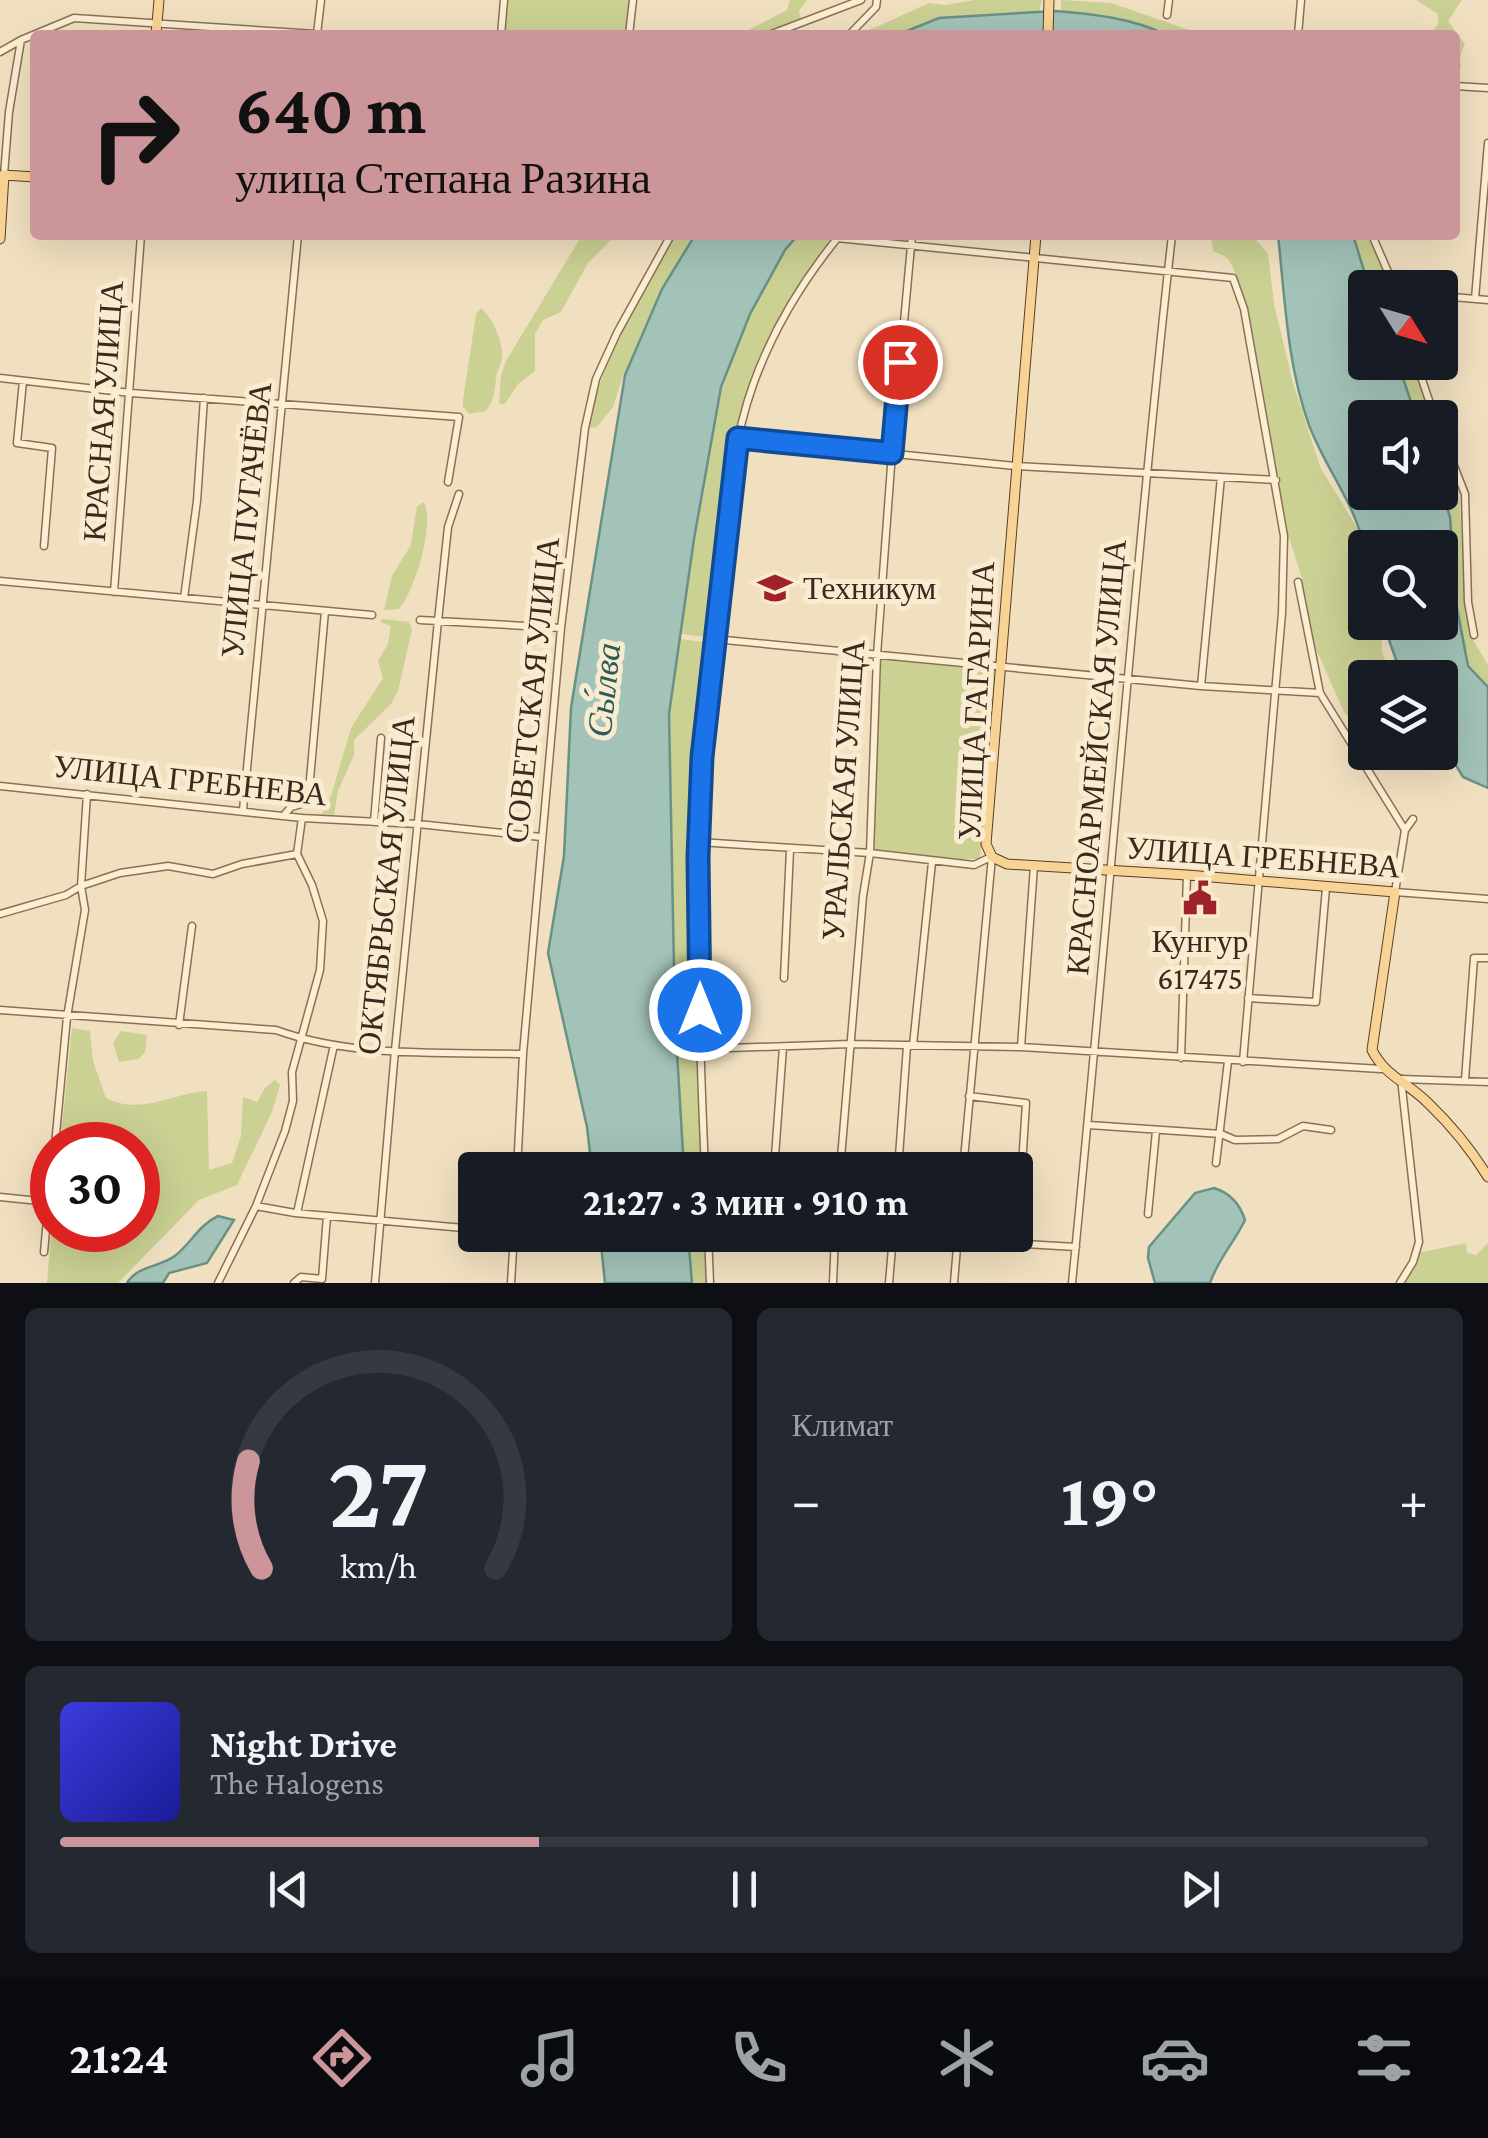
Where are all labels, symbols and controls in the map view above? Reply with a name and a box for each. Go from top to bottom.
icon: right [70,70,200,200]
text: 640 m [235,70,426,148]
text: улица Степана Разина [235,153,651,203]
north arrow [1348,270,1458,380]
map controls [1348,270,1458,770]
street label: КРАСНАЯ УЛИЦА [76,279,130,543]
pin [858,320,943,405]
icon: arrive [873,335,928,390]
street label: УЛИЦА ПУГАЧЁВА [214,380,278,660]
button: sound [1348,400,1458,510]
button: search [1348,530,1458,640]
street label: СОВЕТСКАЯ УЛИЦА [498,535,566,845]
street label: КРАСНОАРМЕЙСКАЯ УЛИЦА [1059,537,1133,977]
street label: УЛИЦА ГАГАРИНА [951,561,1001,841]
school or university icon: Техникум [756,569,794,607]
place label: Техникум [803,570,936,606]
street label: УРАЛЬСКАЯ УЛИЦА [815,638,871,942]
water label: Сы́лва [578,641,628,739]
button: layers [1348,660,1458,770]
street label: ОКТЯБРЬСКАЯ УЛИЦА [350,714,422,1056]
street label: УЛИЦА ГРЕБНЕВА [51,748,329,812]
street label: УЛИЦА ГРЕБНЕВА [1124,829,1402,885]
public building icon: Кунгур 617475 [1181,879,1219,917]
place label: Кунгур 617475 [1151,923,1249,996]
position arrow [648,958,752,1062]
speed limit sign: 30 [30,1122,160,1252]
text: 21:27 · 3 мин · 910 m [583,1181,908,1223]
text: Климат [792,1407,893,1443]
text: 27 [328,1433,429,1548]
text: 19° [1061,1458,1159,1541]
text: − [792,1470,821,1531]
text: + [1399,1470,1428,1531]
text: km/h [340,1546,417,1586]
text: Night Drive [210,1723,397,1765]
text: The Halogens [210,1765,384,1801]
icon: previous [261,1862,316,1917]
icon: pause [717,1862,772,1917]
icon: next [1173,1862,1228,1917]
icon: directions [307,2023,377,2093]
icon: music [515,2023,585,2093]
icon: phone [724,2023,794,2093]
icon: climate [932,2023,1002,2093]
icon: car [1140,2023,1210,2093]
icon: filters [1349,2023,1419,2093]
text: 21:24 [69,2033,169,2083]

